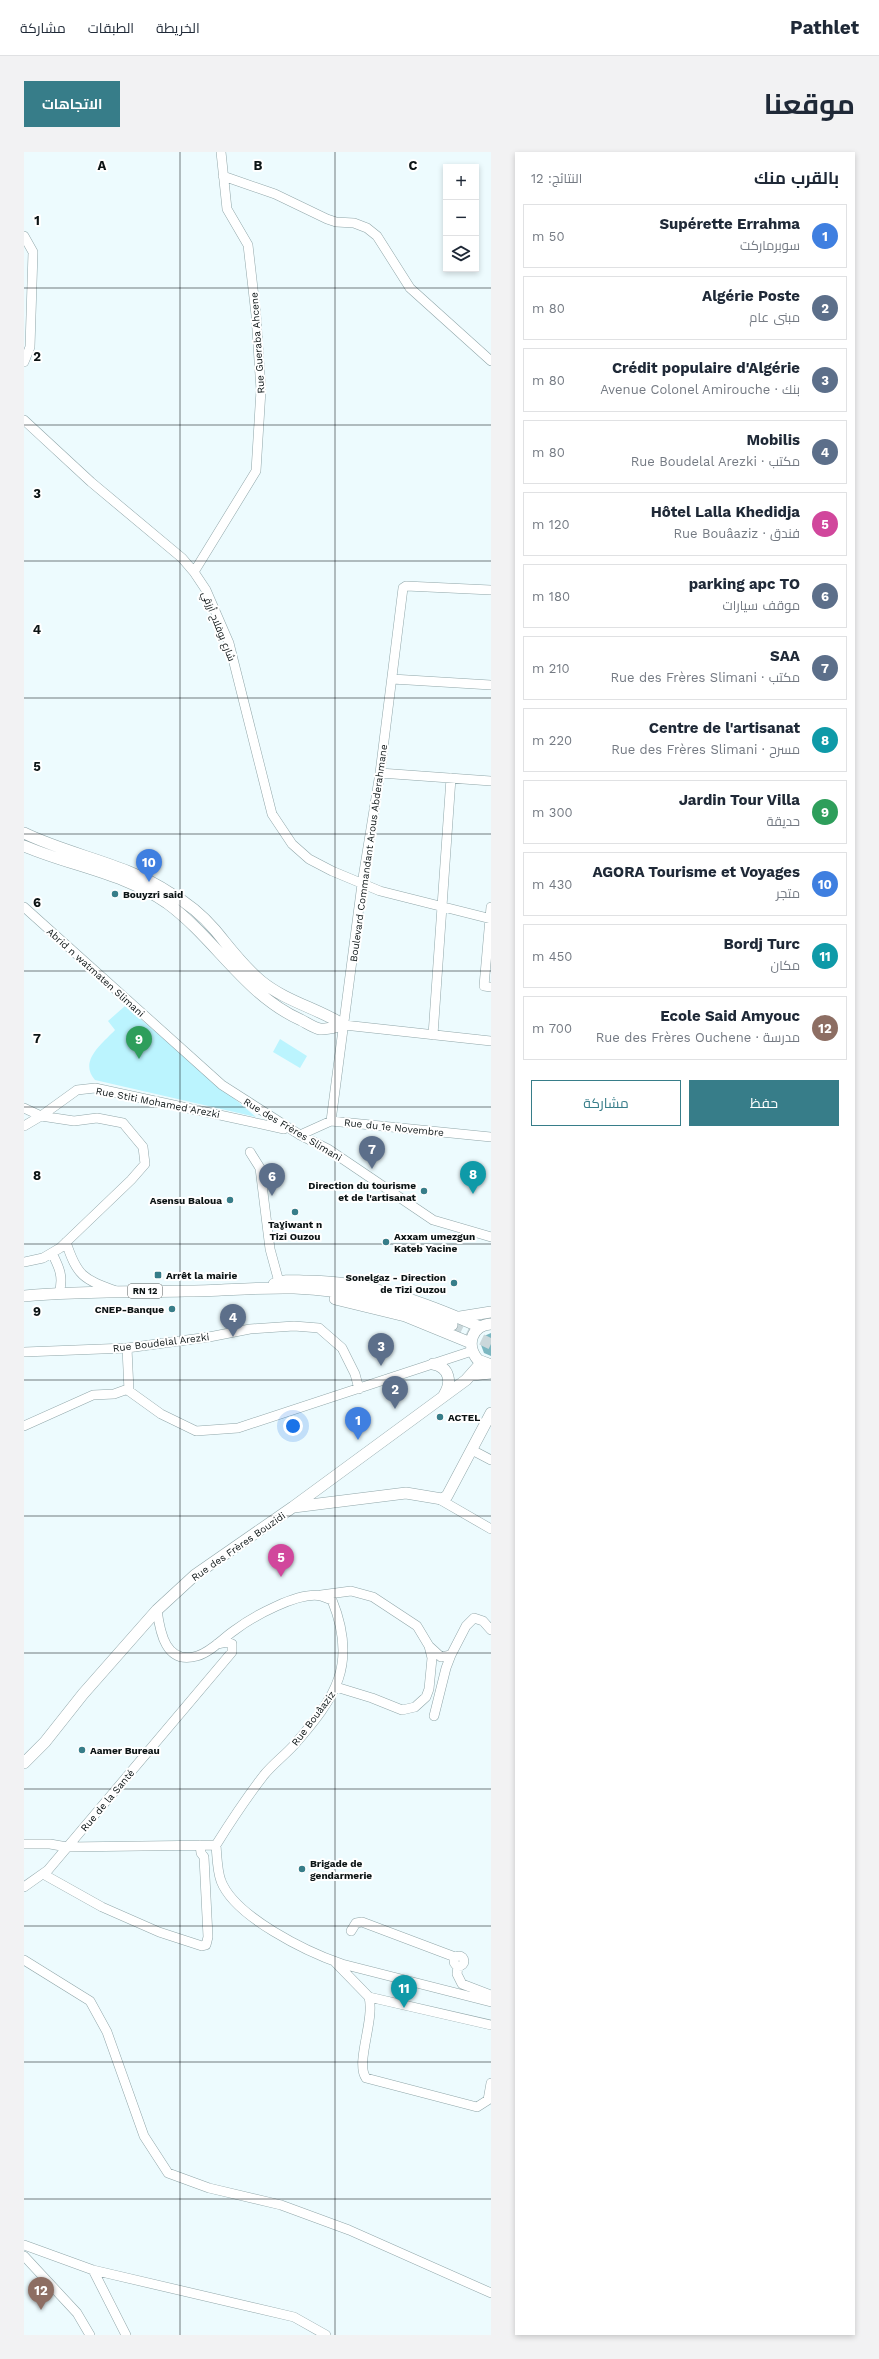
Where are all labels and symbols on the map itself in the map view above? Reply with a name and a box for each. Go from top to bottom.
text: A [98,158,107,173]
text: B [254,158,263,173]
text: C [409,158,418,173]
text: 1 [34,213,40,228]
street label: Rue Gueraba Ahcene [248,292,267,394]
text: 2 [33,349,41,364]
text: 3 [33,486,41,501]
street label: شارع بوفلاح أرزقي [198,589,238,663]
text: 4 [33,622,42,637]
street label: Boulevard Commandant Arous Abderahmane [348,743,389,963]
text: 5 [33,759,41,774]
pin: 10 [136,849,162,882]
marker: Bouyzri said [110,889,120,899]
place label: Bouyzri said [123,889,183,900]
text: 6 [33,895,41,910]
street label: Abrid n watmaten Slimani [45,926,147,1019]
pin: 9 [126,1026,152,1059]
text: 7 [33,1031,41,1046]
street label: Rue Stiti Mohamed Arezki [95,1085,221,1120]
street label: Rue des Frères Slimani [242,1096,344,1163]
street label: Rue du 1e Novembre [343,1117,445,1138]
pin: 7 [359,1136,385,1169]
pin: 8 [460,1161,486,1194]
pin: 6 [259,1163,285,1196]
text: 8 [33,1168,41,1183]
place label: Direction du tourisme et de l'artisanat [308,1180,417,1203]
marker: Direction du tourisme et de l'artisanat [419,1186,429,1196]
place label: Asensu Baloua [150,1195,222,1206]
marker: Asensu Baloua [225,1195,235,1205]
marker: Taɣiwant n Tizi Ouzou [290,1207,300,1217]
place label: Taɣiwant n Tizi Ouzou [268,1219,322,1242]
place label: Axxam umezgun Kateb Yacine [394,1231,475,1254]
marker: Axxam umezgun Kateb Yacine [381,1237,391,1247]
marker: Arrêt la mairie [153,1270,163,1280]
place label: Arrêt la mairie [166,1270,237,1281]
place label: Sonelgaz - Direction de Tizi Ouzou [346,1272,446,1295]
marker: Sonelgaz - Direction de Tizi Ouzou [449,1278,459,1288]
road number: RN 12 [128,1284,162,1298]
text: 9 [33,1304,41,1319]
place label: CNEP-Banque [95,1304,164,1315]
marker: CNEP-Banque [167,1304,177,1314]
pin: 4 [220,1304,246,1337]
street label: Rue Boudelal Arezki [112,1331,210,1354]
pin: 3 [368,1333,394,1366]
pin: 2 [382,1376,408,1409]
pin: 1 [345,1407,371,1440]
marker: ACTEL [435,1412,445,1422]
place label: ACTEL [448,1412,480,1423]
your location [283,1416,303,1436]
street label: Rue des Frères Bouzidi [189,1510,287,1583]
pin: 5 [268,1544,294,1577]
street label: Rue Bouâaziz [289,1689,337,1748]
marker: Aamer Bureau [77,1745,87,1755]
place label: Aamer Bureau [90,1745,160,1756]
street label: Rue de la Santé [78,1767,137,1833]
place label: Brigade de gendarmerie [310,1858,372,1881]
marker: Brigade de gendarmerie [297,1864,307,1874]
pin: 11 [391,1975,417,2008]
pin: 12 [28,2277,54,2310]

